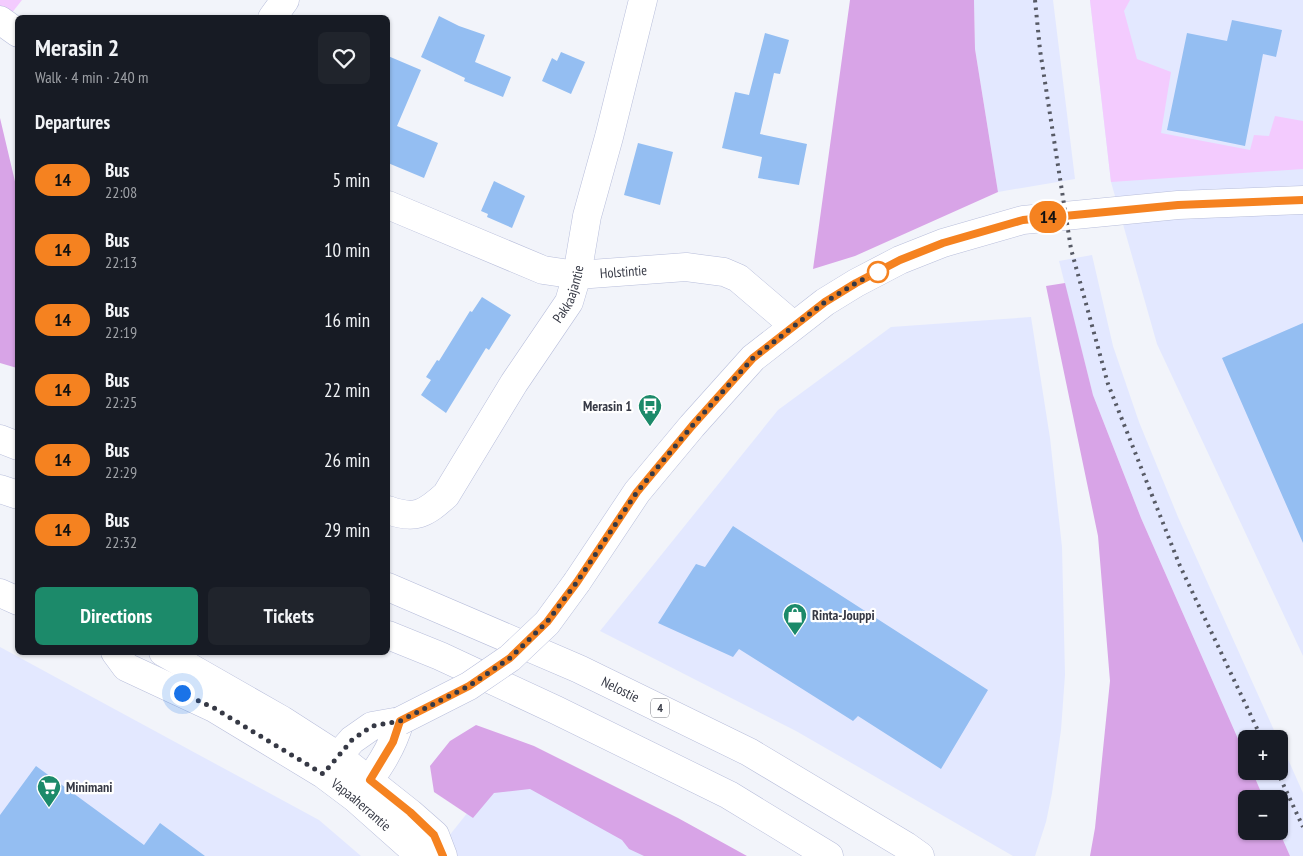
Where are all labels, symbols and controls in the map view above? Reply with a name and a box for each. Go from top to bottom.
text: Merasin 2 [35,32,119,63]
button: heart [318,32,370,84]
text: Walk · 4 min · 240 m [35,67,148,87]
text: Departures [35,110,110,134]
text: Bus [105,158,129,182]
text: 14 [54,168,71,191]
text: 5 min [333,168,370,192]
text: 22:08 [105,182,137,202]
line badge: 14 [1026,201,1070,233]
text: 14 [1039,205,1057,228]
text: Bus [105,228,129,252]
text: 14 [54,238,71,261]
text: 10 min [324,238,370,262]
text: 22:13 [105,252,137,272]
street label: Holstintie [599,261,648,282]
unlabelled marker [867,261,889,283]
street label: Pakkaajantie [549,264,588,326]
text: Bus [105,298,129,322]
text: 14 [54,308,71,331]
text: 16 min [324,308,370,332]
text: 22:19 [105,322,137,342]
text: Bus [105,368,129,392]
text: 14 [54,378,71,401]
text: 22 min [324,378,370,402]
text: 22:25 [105,392,137,412]
bus stop icon: Merasin 1 [637,393,663,427]
place label: Merasin 1 [583,397,632,415]
text: Bus [105,438,129,462]
text: 14 [54,448,71,471]
text: 26 min [324,448,370,472]
text: 22:29 [105,462,137,482]
text: Bus [105,508,129,532]
text: 14 [54,518,71,541]
text: 29 min [324,518,370,542]
text: 22:32 [105,532,137,552]
button: Directions [35,587,198,645]
button: Tickets [208,587,370,645]
shop icon: Rinta-Jouppi [782,602,808,636]
place label: Rinta-Jouppi [812,606,875,624]
street label: Nelostie [598,672,643,706]
your location [170,681,195,706]
road number: 4 [651,698,669,718]
map controls [1238,730,1288,840]
button: + [1238,730,1288,780]
supermarket icon: Minimani [36,774,62,808]
street label: Vapaaherrantie [327,774,395,835]
place label: Minimani [66,778,112,796]
button: − [1238,790,1288,840]

